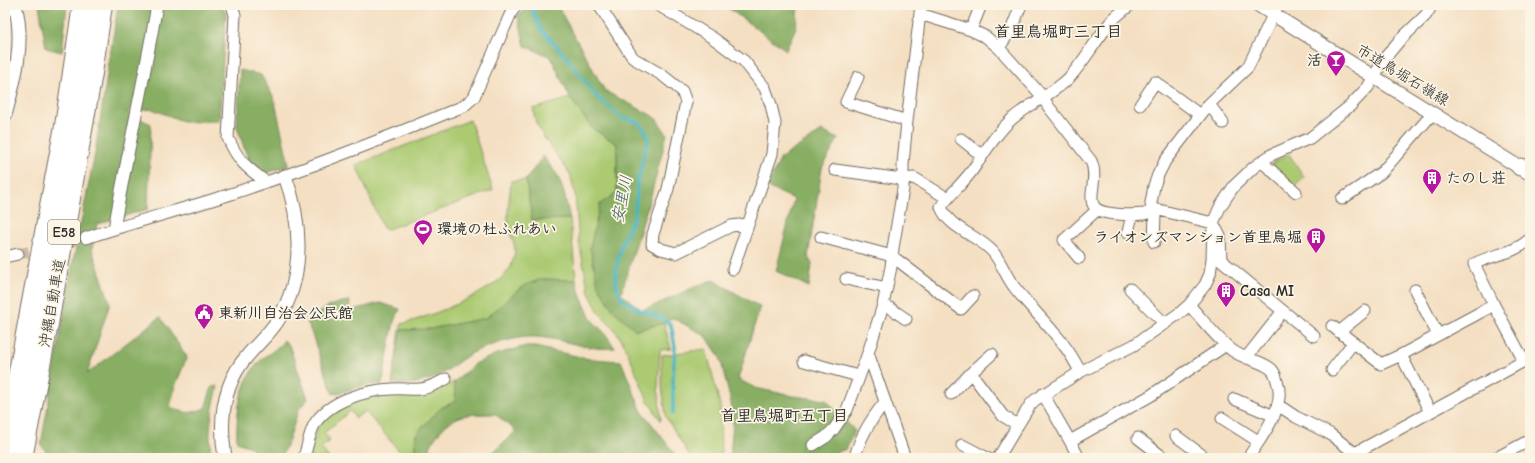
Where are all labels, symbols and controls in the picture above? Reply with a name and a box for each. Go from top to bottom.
district label: 首里鳥堀町三丁目 [994,23,1122,41]
street label: 市道鳥堀石嶺線 [1353,40,1453,110]
bar icon: 活 [1325,49,1347,77]
place label: 活 [1307,51,1322,69]
building icon: たのし荘 [1421,167,1443,195]
place label: たのし荘 [1446,169,1506,187]
water label: 安里川 [609,174,635,224]
sports icon: 環境の杜ふれあい [412,218,434,246]
road number: E58 [48,220,80,244]
place label: 環境の杜ふれあい [437,220,557,238]
building icon: ライオンズマンション首里鳥堀 [1305,226,1327,254]
place label: ライオンズマンション首里鳥堀 [1094,228,1302,246]
street label: 沖縄自動車道 [35,257,69,349]
building icon: Casa MI [1215,280,1237,308]
place label: Casa MI [1240,282,1294,300]
public building icon: 東新川自治会公民館 [193,302,215,330]
place label: 東新川自治会公民館 [218,304,353,322]
district label: 首里鳥堀町五丁目 [720,407,848,425]

